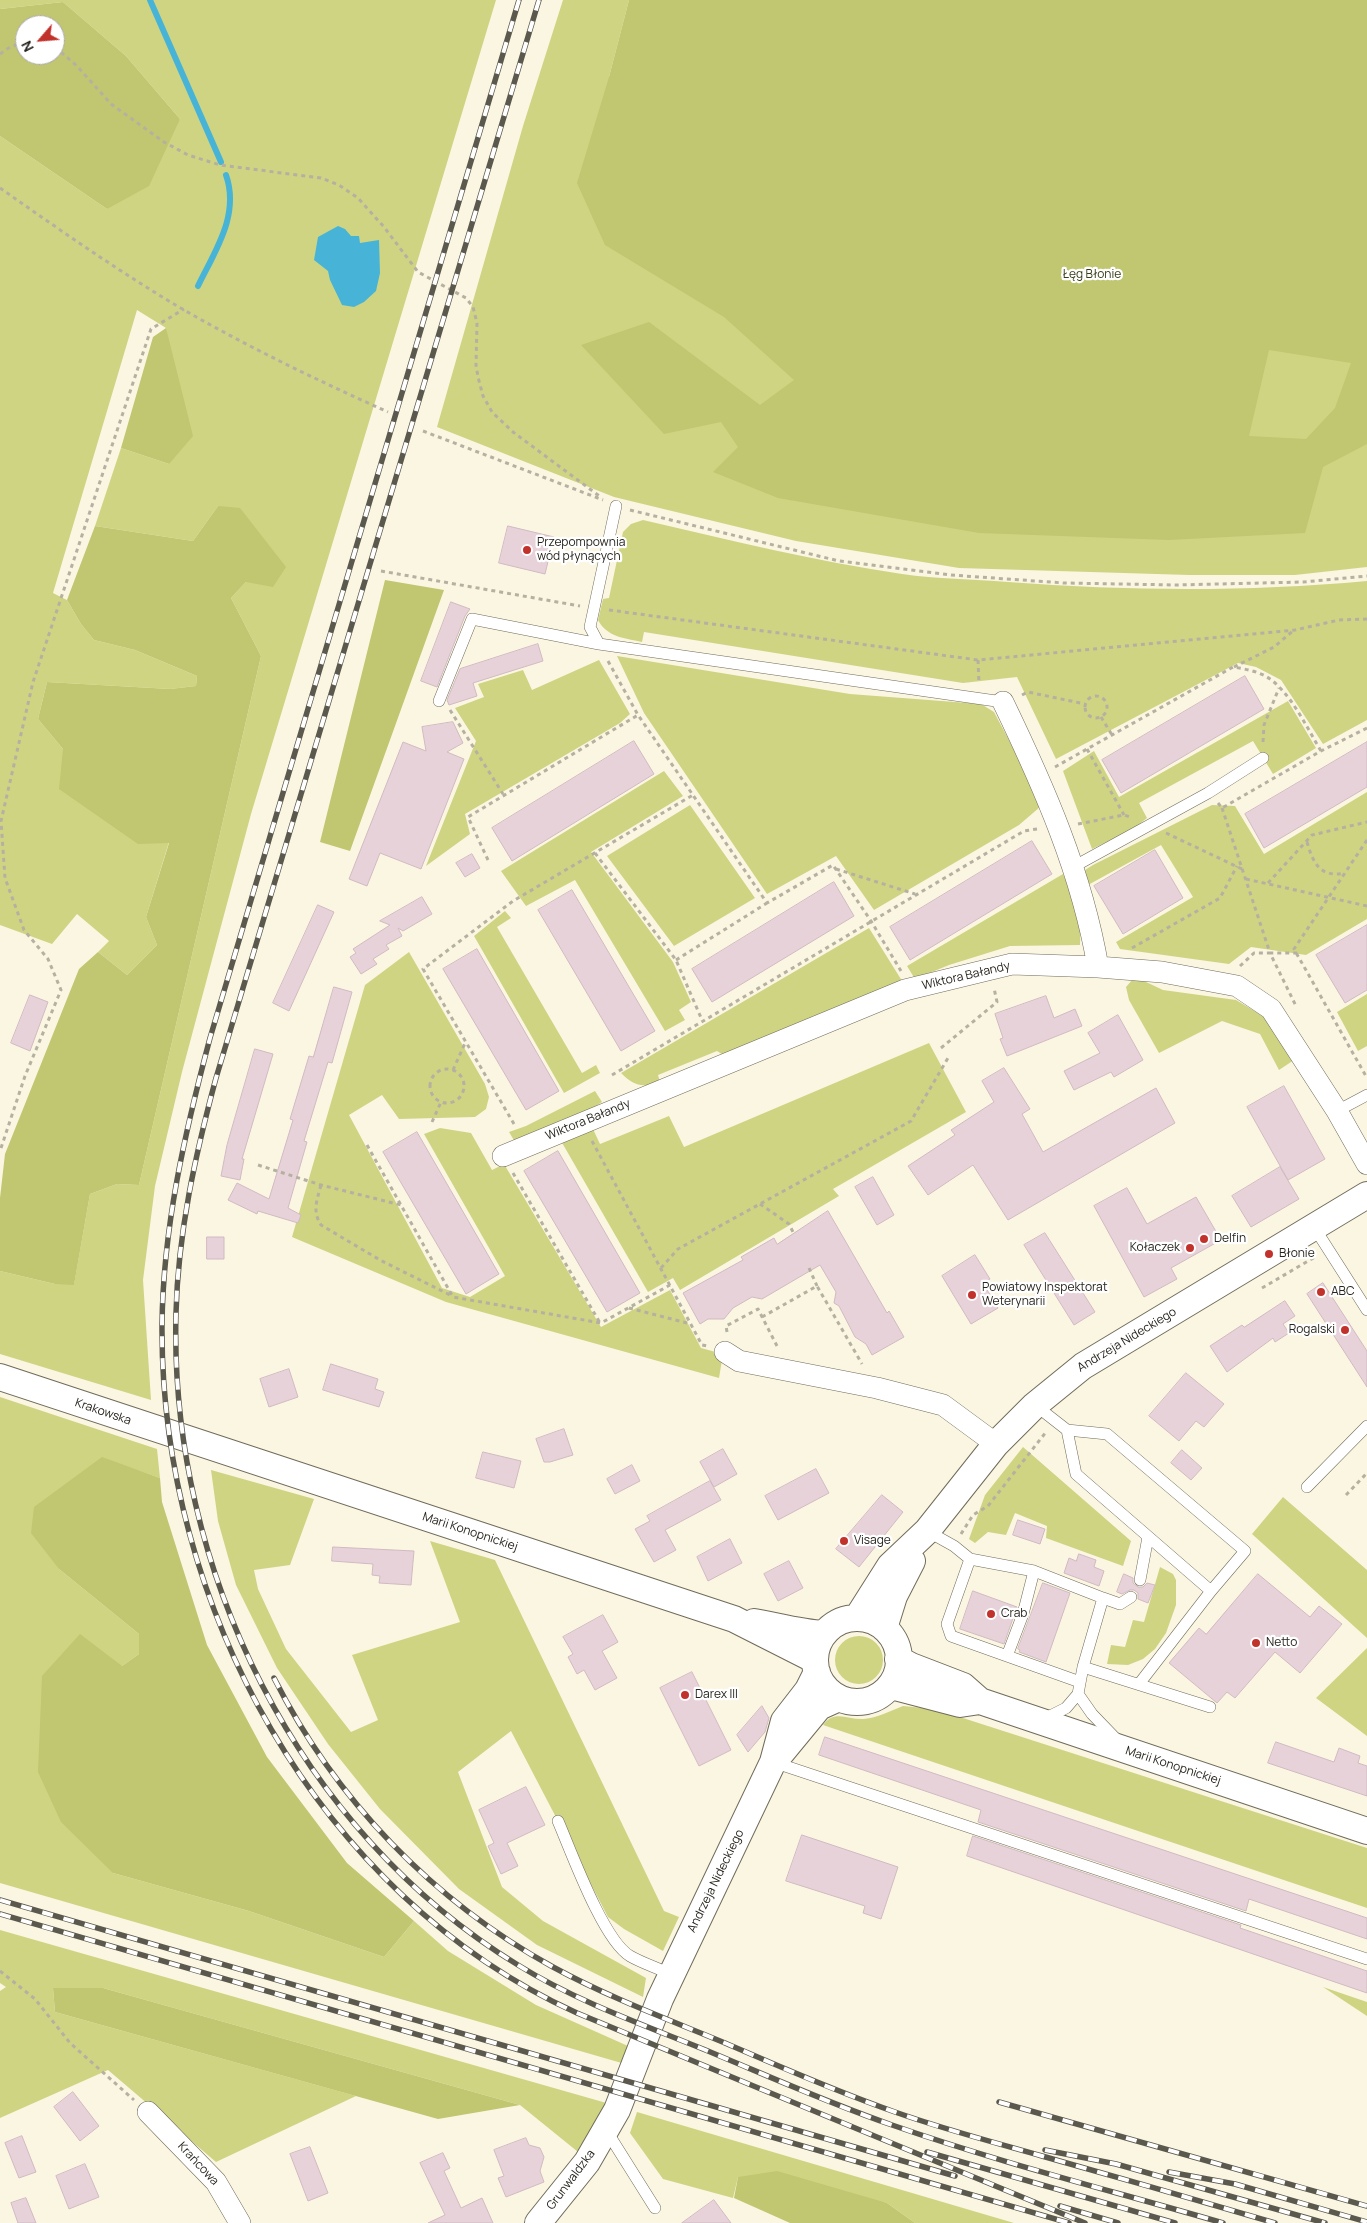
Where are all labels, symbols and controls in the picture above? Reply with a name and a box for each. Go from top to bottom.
north arrow [15,15,65,65]
text: N [16,38,38,55]
park label: Łęg Błonie [1063,268,1121,282]
place label: Przepompownia wód płynących [537,536,625,564]
marker: Przepompownia wód płynących [521,544,533,556]
street label: Wiktora Bałandy [921,959,1011,993]
street label: Wiktora Bałandy [544,1096,632,1144]
place label: Delfin [1214,1232,1246,1246]
marker: Delfin [1198,1233,1210,1245]
place label: Kołaczek [1130,1241,1180,1255]
marker: Kołaczek [1184,1242,1196,1254]
place label: Błonie [1279,1247,1315,1261]
marker: Błonie [1263,1248,1275,1260]
place label: Powiatowy Inspektorat Weterynarii [982,1281,1108,1309]
place label: ABC [1331,1285,1355,1299]
marker: ABC [1315,1286,1327,1298]
marker: Powiatowy Inspektorat Weterynarii [966,1289,978,1301]
street label: Andrzeja Nideckiego [1075,1305,1179,1375]
place label: Rogalski [1289,1323,1335,1337]
marker: Rogalski [1339,1324,1351,1336]
street label: Krakowska [73,1396,133,1428]
street label: Marii Konopnickiej [420,1510,520,1554]
place label: Visage [854,1534,891,1548]
marker: Visage [838,1535,850,1547]
place label: Crab [1001,1607,1027,1621]
marker: Crab [985,1608,997,1620]
place label: Netto [1266,1636,1297,1650]
marker: Netto [1250,1637,1262,1649]
place label: Darex III [695,1688,738,1702]
marker: Darex III [679,1689,691,1701]
street label: Marii Konopnickiej [1123,1744,1223,1788]
street label: Andrzeja Nideckiego [685,1827,747,1935]
street label: Krańcowa [174,2139,222,2189]
street label: Grunwaldzka [544,2147,598,2213]

